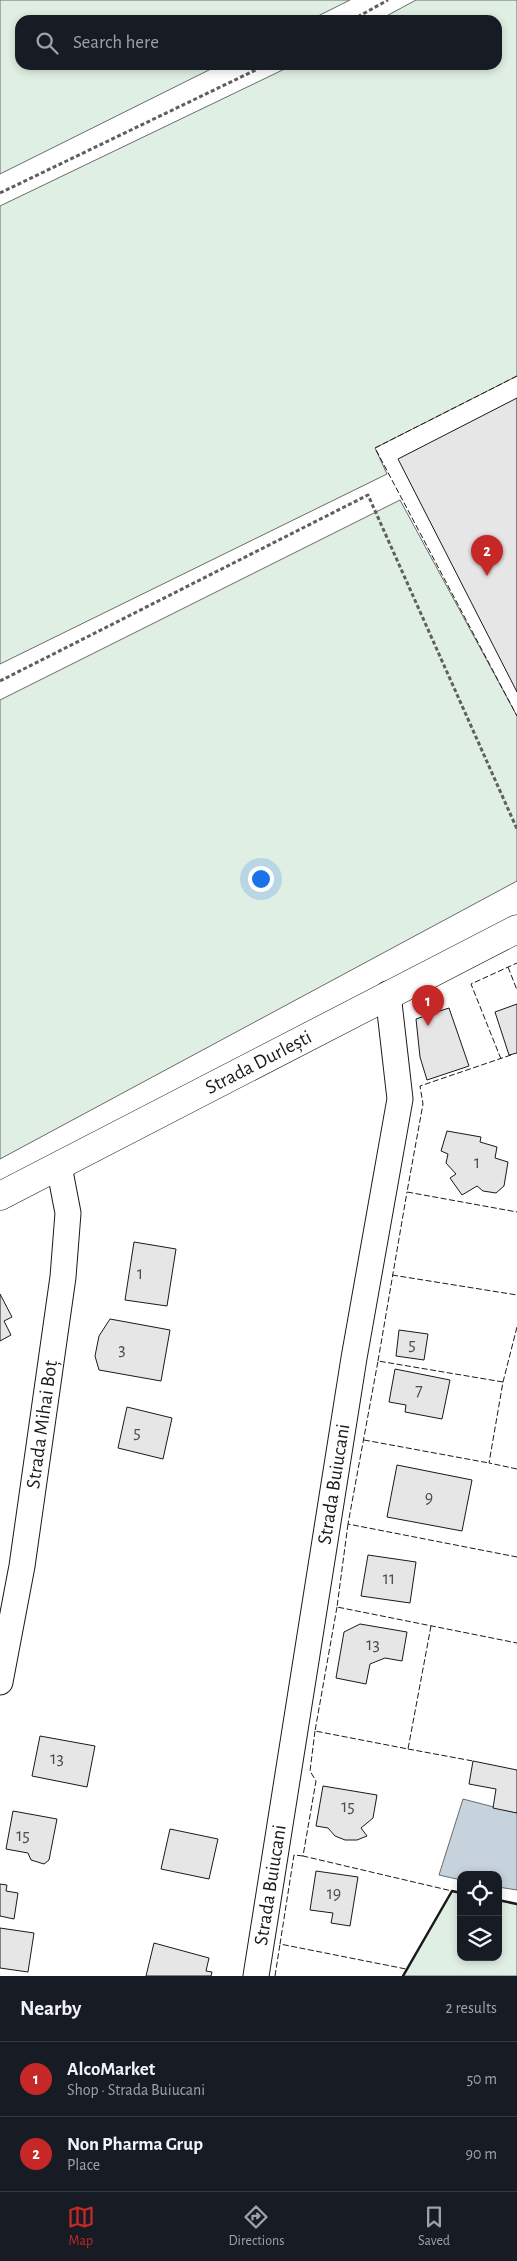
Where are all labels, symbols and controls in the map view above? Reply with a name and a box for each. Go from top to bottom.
search box [15,15,502,70]
icon: search [33,29,61,57]
text: Search here [73,33,159,52]
pin: 2 [471,535,503,576]
your location [248,866,274,892]
pin: 1 [412,985,444,1026]
street label: Strada Durlești [202,1027,315,1098]
house number: 1 [474,1154,480,1172]
house number: 1 [137,1265,143,1283]
house number: 5 [408,1336,416,1354]
house number: 3 [118,1341,126,1359]
street label: Strada Mihai Boț [23,1358,62,1490]
house number: 7 [415,1382,423,1400]
street label: Strada Buiucani [315,1422,353,1546]
house number: 5 [133,1424,141,1442]
house number: 9 [425,1489,433,1507]
house number: 11 [383,1570,395,1588]
house number: 13 [366,1636,380,1654]
house number: 13 [50,1750,64,1768]
house number: 15 [341,1798,355,1816]
street label: Strada Buiucani [251,1823,290,1947]
house number: 15 [16,1827,30,1845]
map controls [457,1871,502,1961]
button: locate [457,1871,502,1916]
house number: 19 [327,1885,341,1903]
button: layers [457,1916,502,1961]
text: Nearby [20,1998,81,2019]
text: 2 results [445,2000,497,2016]
text: AlcoMarket [67,2060,155,2079]
text: 1 [33,2071,39,2087]
text: 50 m [466,2071,497,2087]
text: Shop · Strada Buiucani [67,2082,205,2098]
text: Non Pharma Grup [67,2135,203,2154]
text: 2 [32,2146,40,2162]
text: 90 m [466,2146,497,2162]
text: Place [67,2157,100,2173]
tab: Map [67,2203,95,2250]
tab: Directions [229,2203,284,2250]
tab: Saved [418,2203,450,2250]

